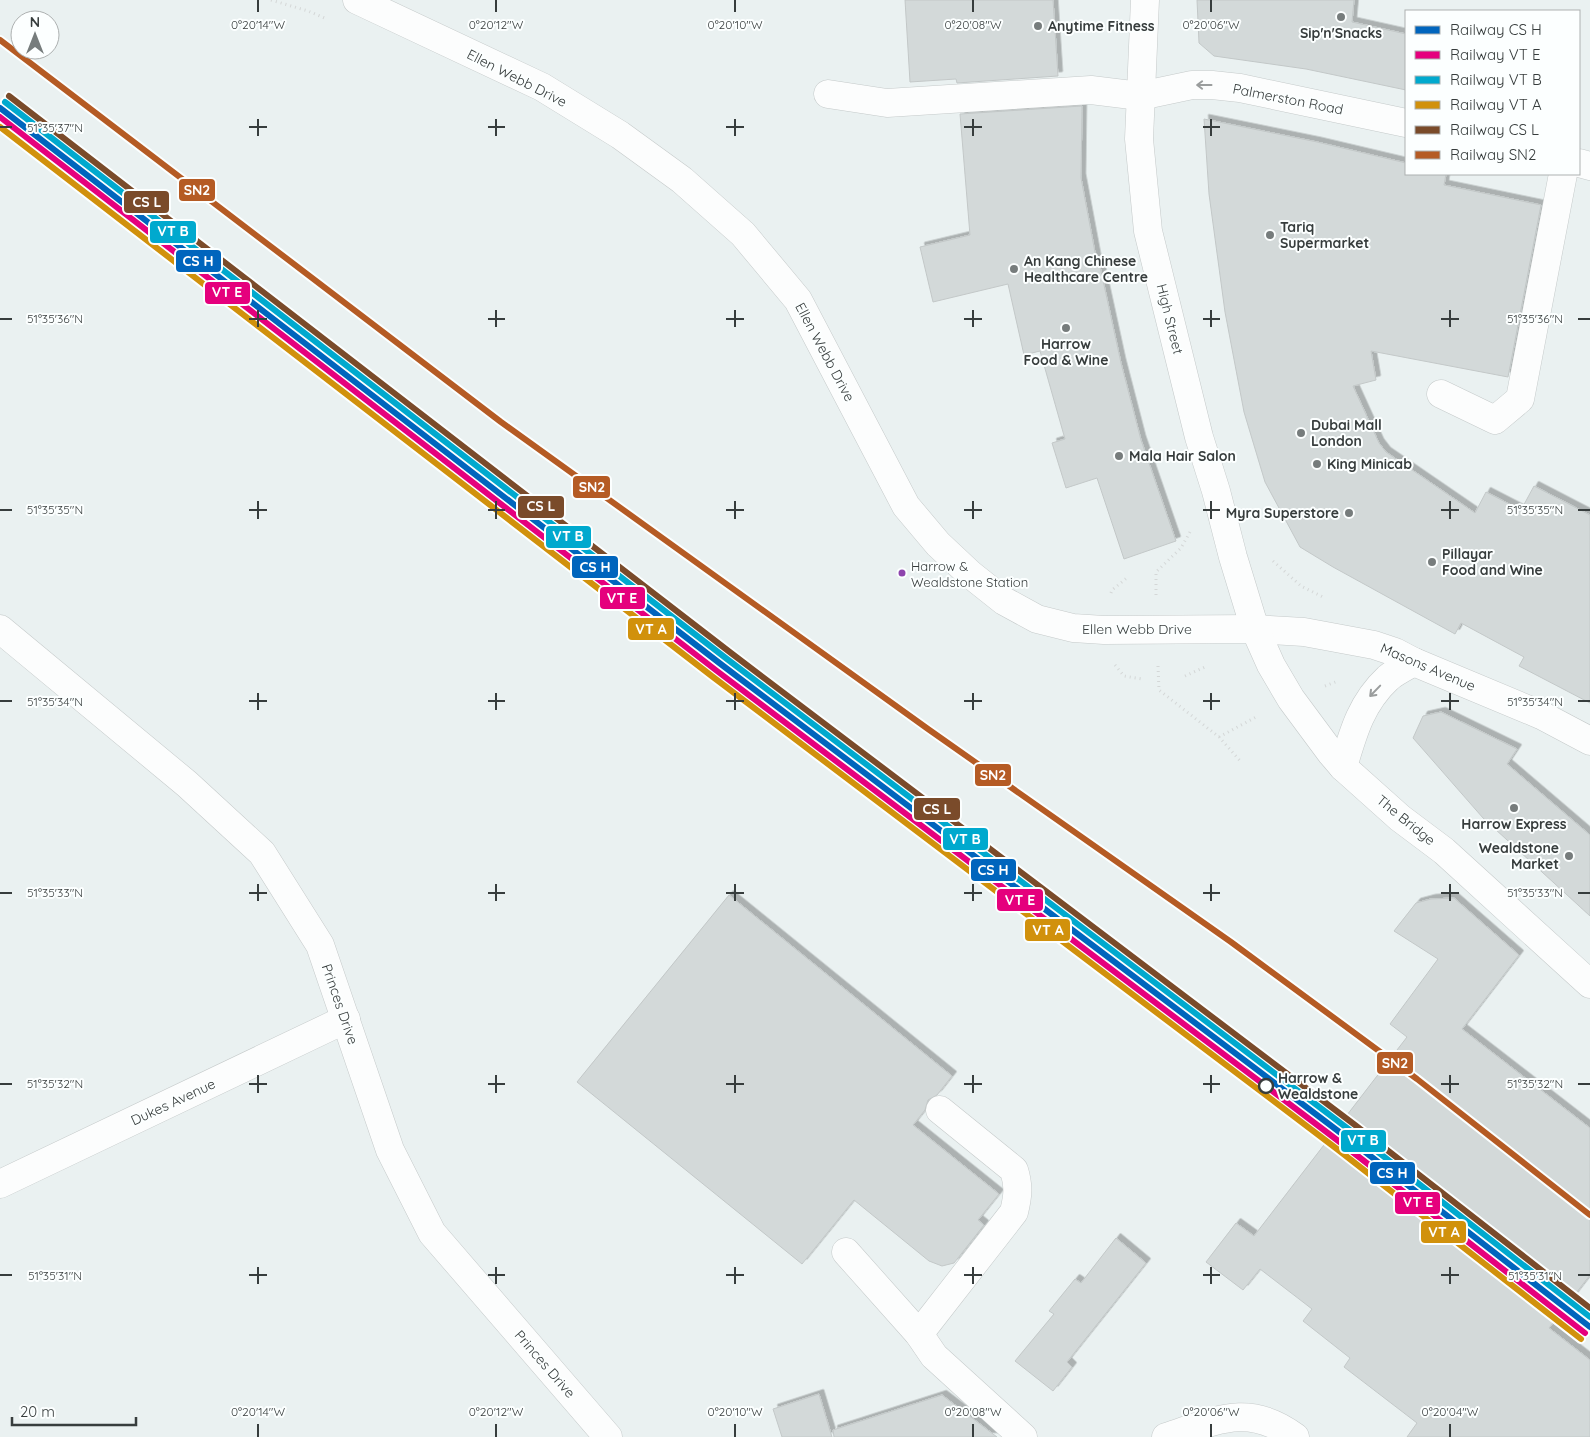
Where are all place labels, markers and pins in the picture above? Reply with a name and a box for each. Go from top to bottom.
marker: Sip'n'Snacks [1335,11,1347,23]
place label: Anytime Fitness [1048,17,1155,35]
marker: Anytime Fitness [1032,20,1044,32]
place label: Sip'n'Snacks [1300,24,1382,42]
place label: Tariq Supermarket [1280,218,1369,252]
marker: Tariq Supermarket [1264,229,1276,241]
place label: An Kang Chinese Healthcare Centre [1024,252,1148,286]
marker: An Kang Chinese Healthcare Centre [1008,263,1020,275]
marker: Harrow Food & Wine [1060,322,1072,334]
place label: Harrow Food & Wine [1024,335,1108,369]
place label: Dubai Mall London [1311,416,1382,450]
marker: Dubai Mall London [1295,427,1307,439]
place label: Mala Hair Salon [1129,447,1236,465]
marker: Mala Hair Salon [1113,450,1125,462]
place label: King Minicab [1327,455,1412,473]
marker: King Minicab [1311,458,1323,470]
place label: Myra Superstore [1226,504,1339,522]
marker: Myra Superstore [1343,507,1355,519]
place label: Pillayar Food and Wine [1442,545,1543,579]
marker: Pillayar Food and Wine [1426,556,1438,568]
place label: Harrow & Wealdstone Station [911,558,1028,590]
marker: Harrow & Wealdstone Station [897,568,907,578]
marker: Harrow Express [1508,802,1520,814]
place label: Harrow Express [1461,815,1567,833]
place label: Wealdstone Market [1479,839,1559,873]
marker: Wealdstone Market [1563,850,1575,862]
place label: Harrow & Wealdstone [1278,1069,1358,1103]
marker: Harrow & Wealdstone [1258,1078,1274,1094]

